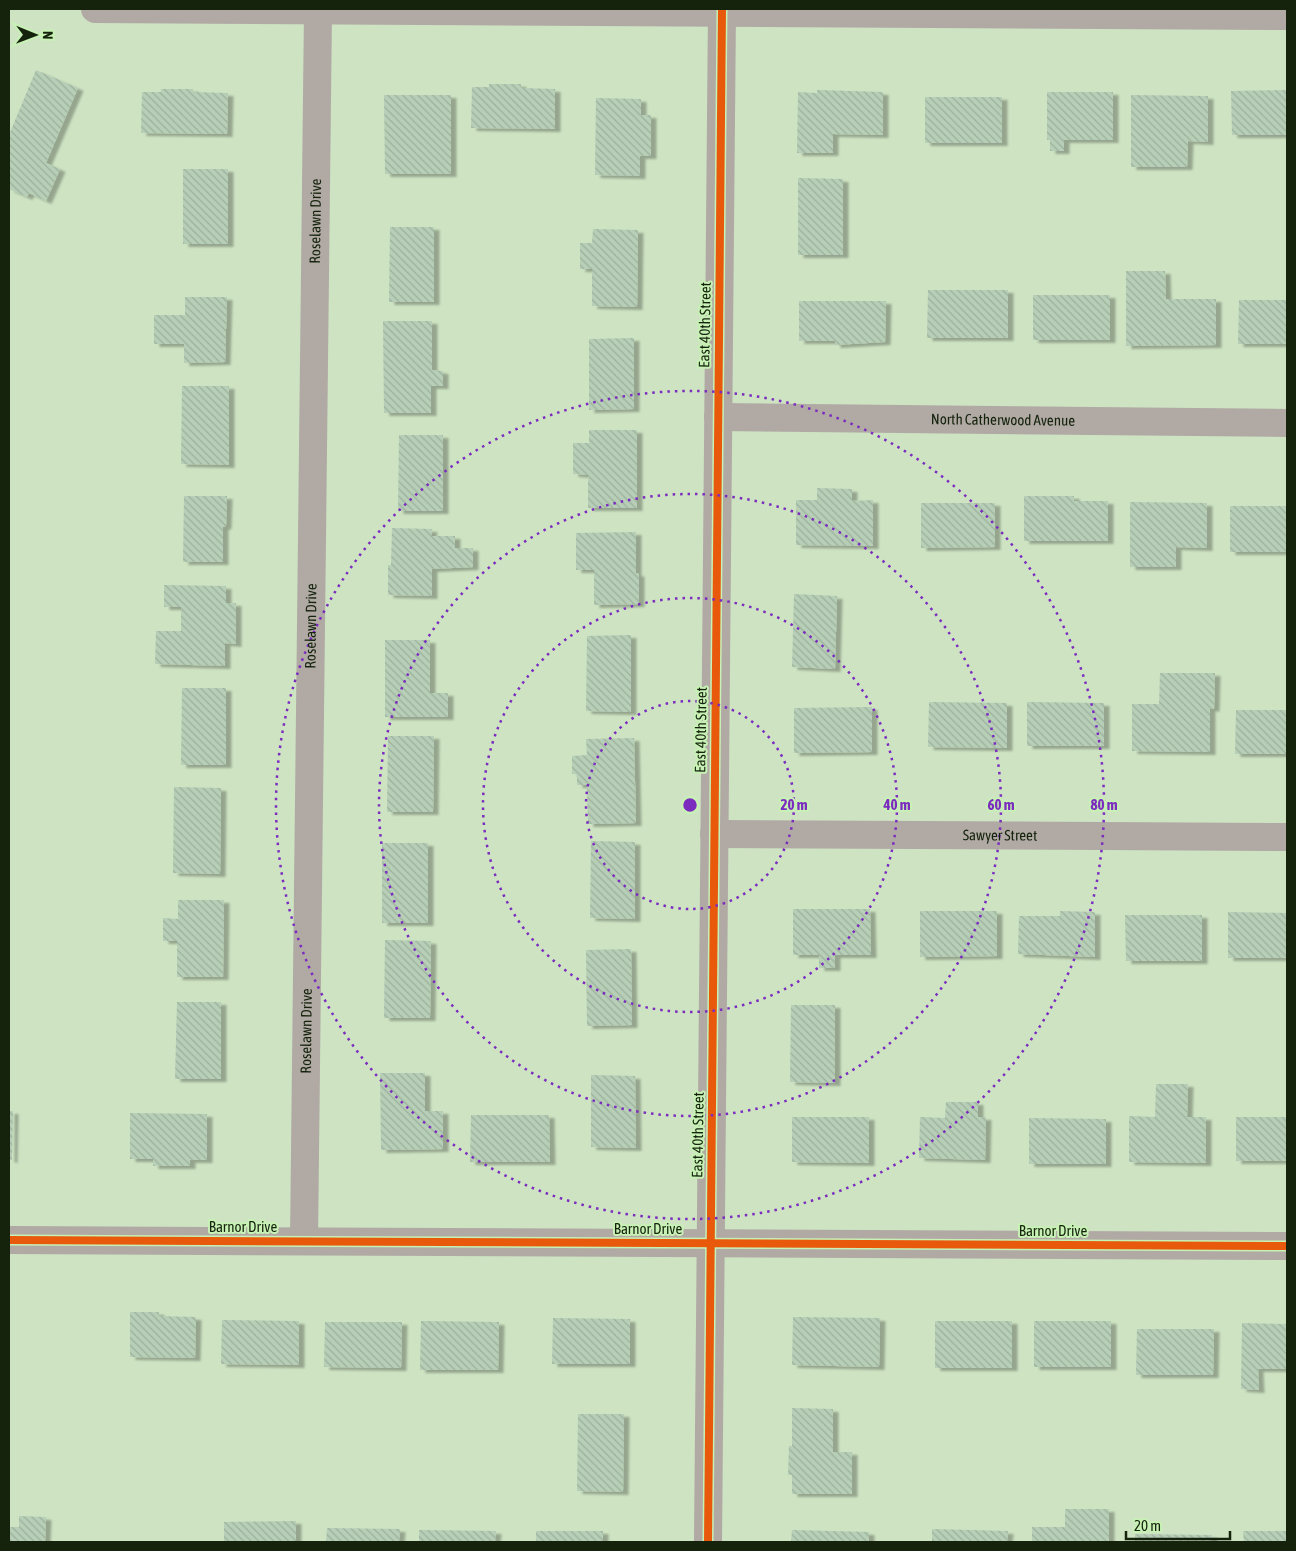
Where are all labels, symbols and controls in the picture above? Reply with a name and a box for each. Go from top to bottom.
north arrow [10,10,60,60]
text: N [40,31,56,39]
street label: Roselawn Drive [306,178,324,264]
street label: East 40th Street [695,282,714,368]
street label: North Catherwood Avenue [931,410,1075,429]
street label: Roselawn Drive [302,583,319,669]
street label: East 40th Street [691,687,710,773]
centre of rings [681,796,699,814]
text: 20 m [781,796,808,813]
text: 40 m [883,796,911,813]
text: 60 m [988,796,1015,813]
text: 80 m [1091,796,1118,813]
street label: Sawyer Street [963,826,1037,844]
street label: Roselawn Drive [297,988,315,1074]
street label: East 40th Street [688,1092,707,1178]
street label: Barnor Drive [209,1218,277,1235]
street label: Barnor Drive [614,1220,682,1237]
street label: Barnor Drive [1019,1222,1087,1239]
scale bar [1126,1508,1230,1540]
text: 20 m [1134,1517,1161,1534]

